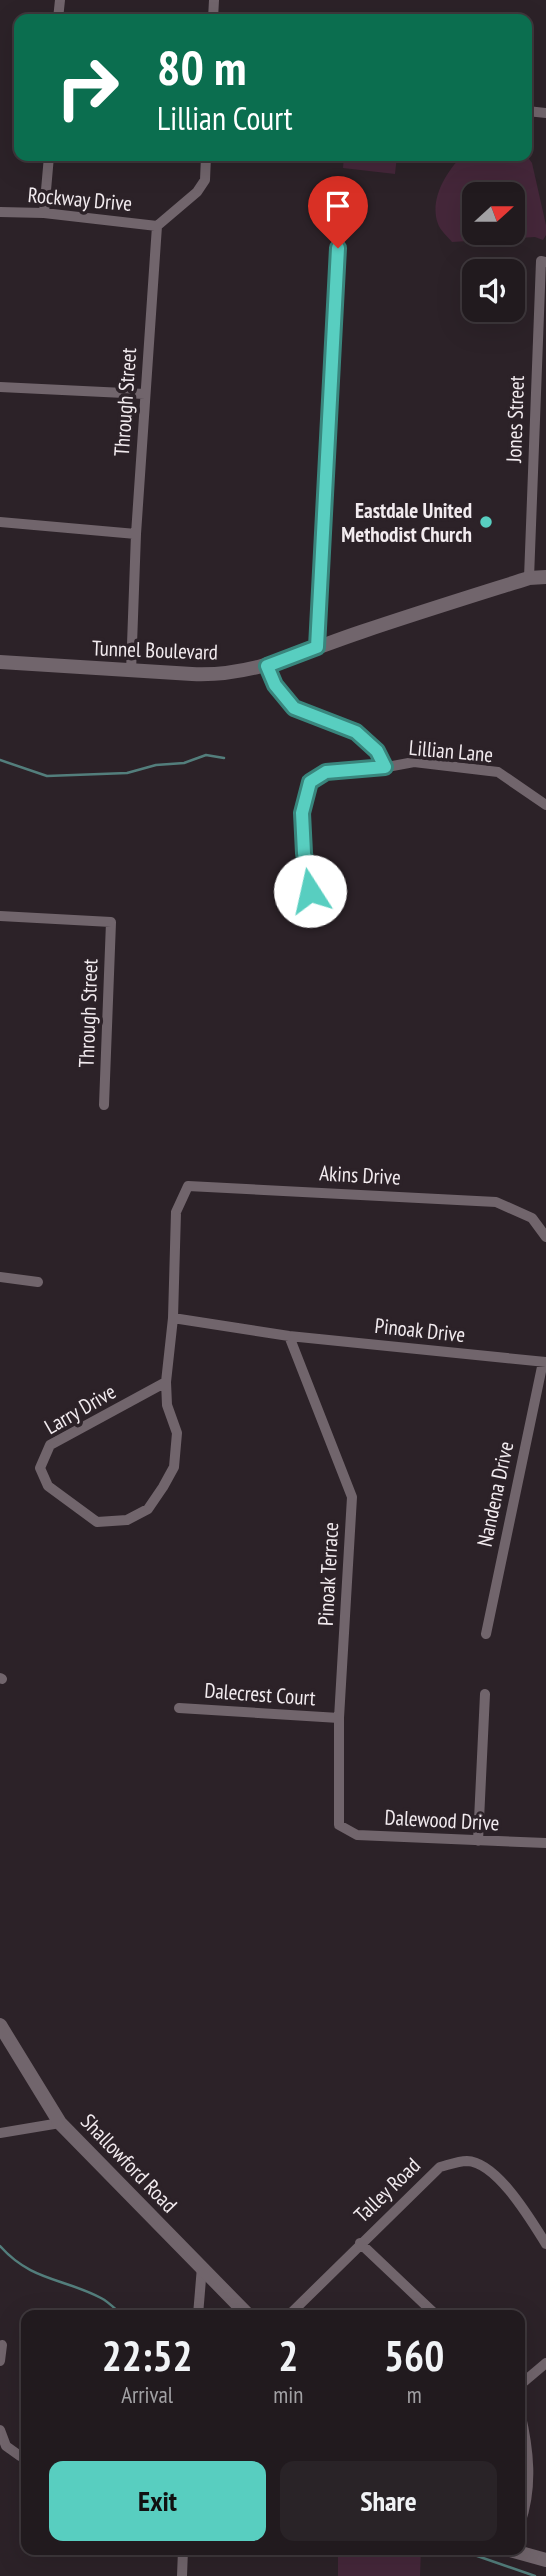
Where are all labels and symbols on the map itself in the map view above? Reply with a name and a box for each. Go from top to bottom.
pin [308,176,368,248]
street label: Rockway Drive [27,181,133,217]
north arrow [462,182,525,245]
street label: Through Street [108,347,142,457]
street label: Jones Street [500,375,530,464]
place label: Eastdale United Methodist Church [341,497,472,548]
marker: Eastdale United Methodist Church [478,514,494,530]
street label: Tunnel Boulevard [92,634,218,666]
street label: Lillian Lane [408,734,494,768]
position arrow [273,854,347,928]
street label: Through Street [73,958,103,1068]
street label: Akins Drive [319,1159,401,1191]
street label: Pinoak Drive [373,1312,467,1348]
street label: Larry Drive [39,1378,121,1440]
street label: Nandena Drive [471,1439,519,1549]
street label: Pinoak Terrace [312,1521,344,1627]
street label: Dalecrest Court [204,1677,317,1711]
street label: Dalewood Drive [384,1804,500,1836]
street label: Shallowford Road [75,2108,183,2218]
street label: Talley Road [348,2152,426,2228]

